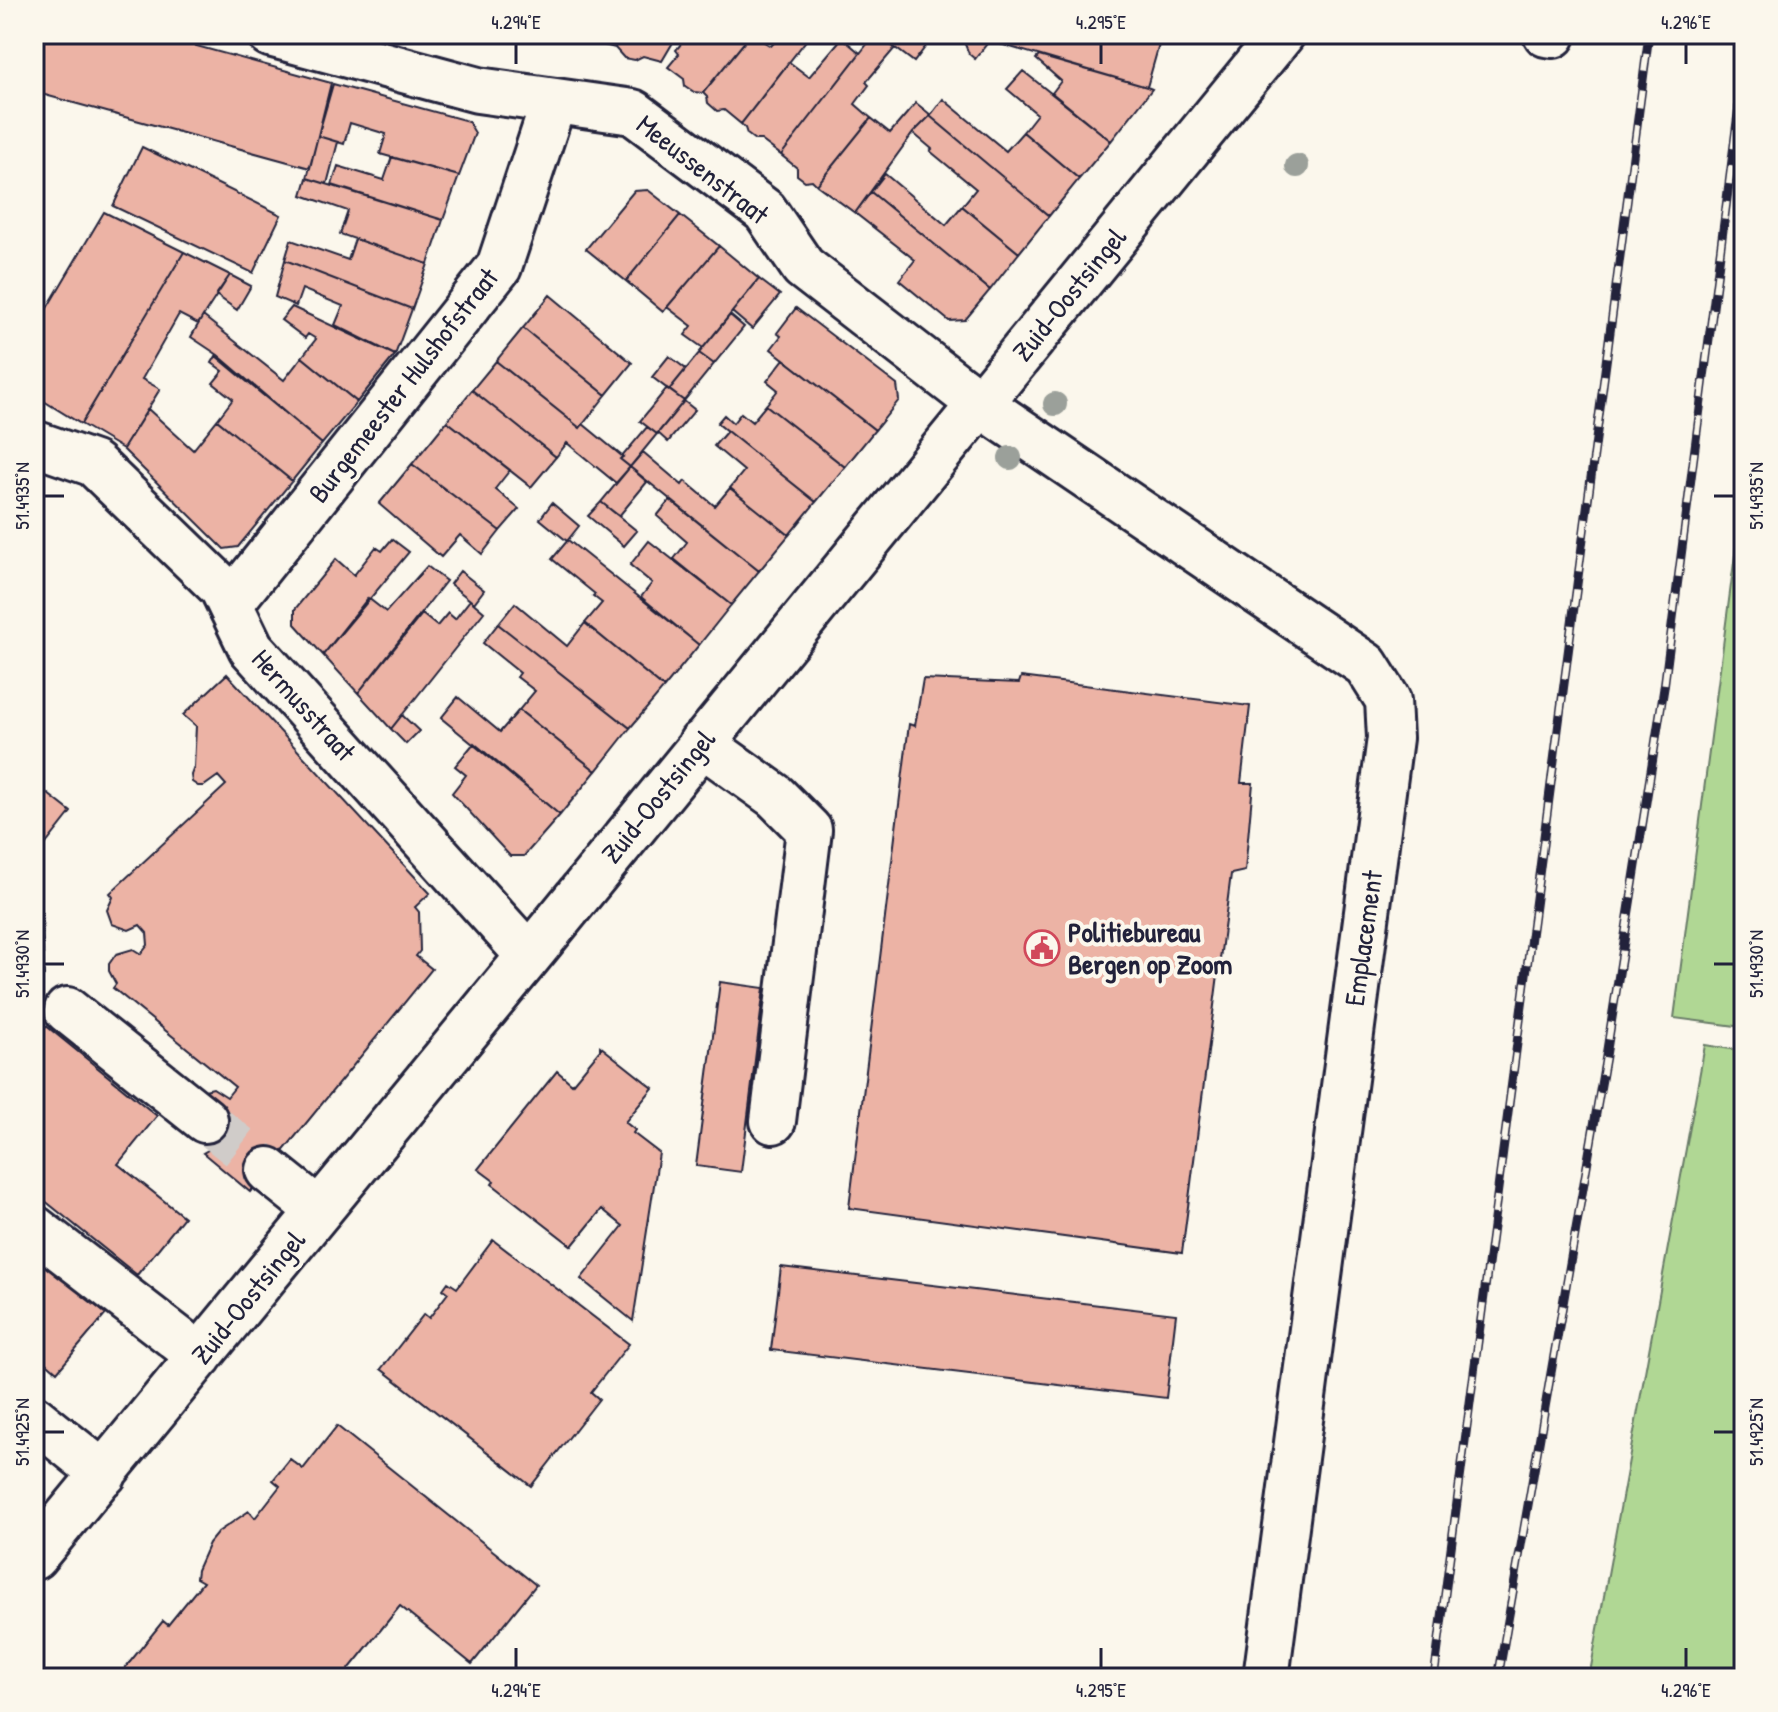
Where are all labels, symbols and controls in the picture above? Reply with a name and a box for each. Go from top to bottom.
text: 4.294°E [491,8,541,35]
text: 4.295°E [1076,8,1126,35]
text: 4.296°E [1661,8,1711,35]
street label: Meeussenstraat [629,105,777,233]
street label: Zuid-Oostsingel [1003,219,1135,369]
street label: Burgemeester Hulshofstraat [299,259,507,510]
text: 51.4935°N [8,462,35,530]
text: 51.4935°N [1742,462,1769,530]
street label: Hermusstraat [243,641,365,770]
street label: Zuid-Oostsingel [592,721,724,871]
street label: Emplacement [1335,868,1391,1008]
place label: Politiebureau Bergen op Zoom [1068,913,1232,984]
public building icon: Politiebureau Bergen op Zoom [1023,929,1061,967]
text: 51.4930°N [8,930,35,998]
text: 51.4930°N [1742,930,1769,998]
street label: Zuid-Oostsingel [182,1222,314,1372]
text: 51.4925°N [8,1398,35,1466]
text: 51.4925°N [1742,1398,1769,1466]
text: 4.294°E [491,1676,541,1703]
text: 4.295°E [1076,1676,1126,1703]
text: 4.296°E [1661,1676,1711,1703]

